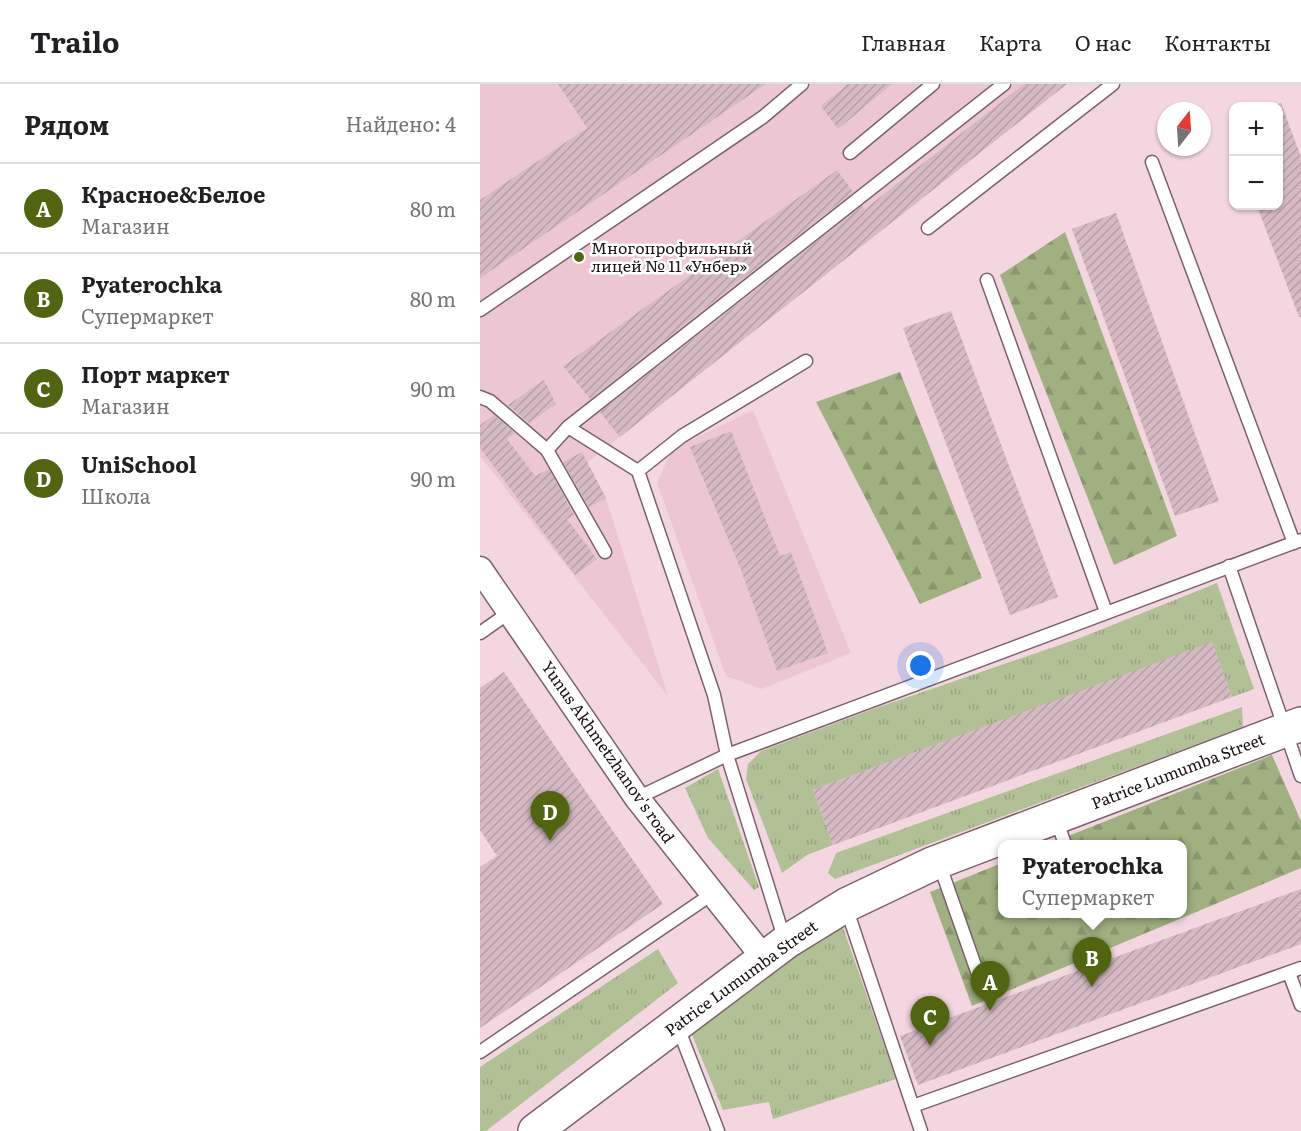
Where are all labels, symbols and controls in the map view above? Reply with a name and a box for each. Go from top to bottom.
text: Trailo [30,20,119,62]
text: Главная [861,26,946,57]
text: Карта [979,26,1042,57]
text: О нас [1075,26,1131,57]
text: Контакты [1164,26,1271,57]
north arrow [1157,102,1211,156]
map controls [1229,102,1283,210]
button: + [1229,102,1283,156]
text: Рядом [24,104,109,143]
text: Найдено: 4 [345,108,456,138]
button: − [1229,156,1283,210]
text: Красное&Белое [81,177,265,210]
text: A [36,193,51,223]
text: 80 m [410,193,456,223]
text: Магазин [81,210,170,240]
place label: Многопрофильный лицей № 11 «Унбер» [591,235,752,277]
marker: Многопрофильный лицей № 11 «Унбер» [572,250,586,264]
text: Pyaterochka [81,267,222,300]
text: B [37,283,50,313]
text: 80 m [410,283,456,313]
text: Супермаркет [81,300,214,330]
text: Порт маркет [81,357,230,390]
text: C [36,373,51,403]
text: 90 m [411,373,456,403]
text: Магазин [81,390,170,420]
text: UniSchool [81,447,197,480]
text: D [36,463,51,493]
text: 90 m [411,463,456,493]
text: Школа [81,480,151,510]
your location [906,651,935,680]
street label: Yunus Akhmetzhanov's road [537,655,681,848]
street label: Patrice Lumumba Street [1088,726,1268,814]
pin: D [530,792,570,841]
popup [998,840,1187,918]
text: Pyaterochka [1022,848,1163,881]
text: Супермаркет [1022,881,1155,911]
street label: Patrice Lumumba Street [659,913,822,1041]
pin: B [1072,938,1112,987]
pin: A [970,962,1010,1011]
pin: C [910,996,950,1046]

